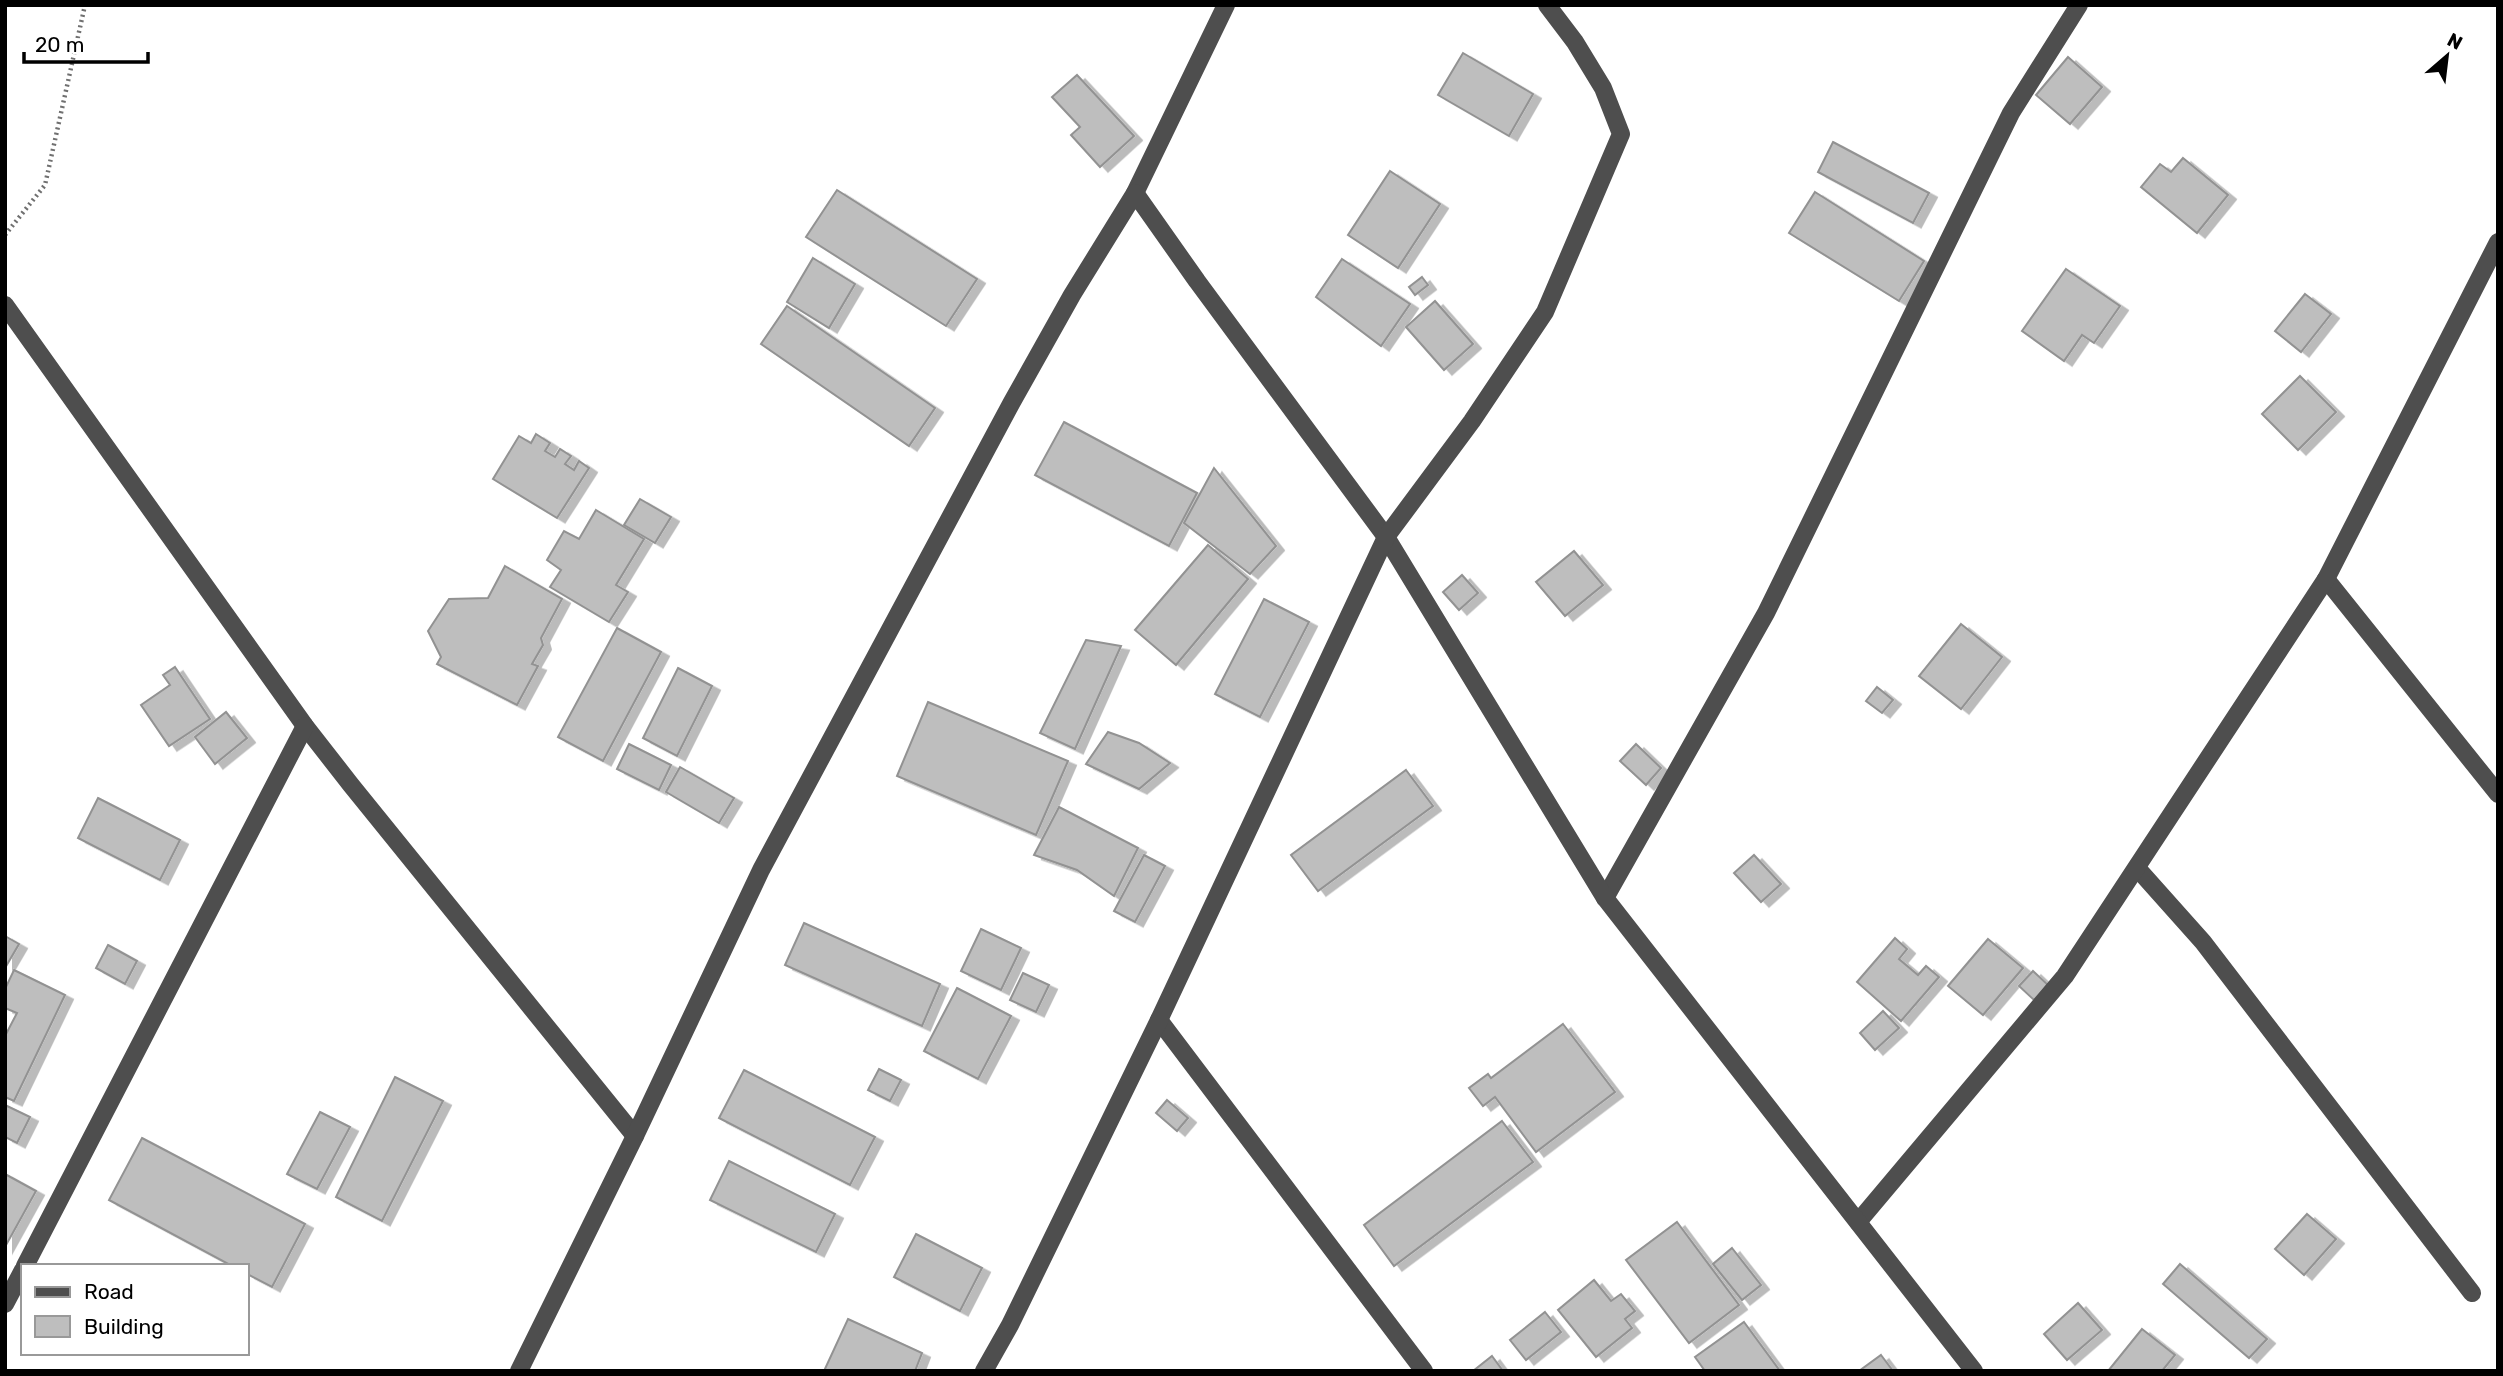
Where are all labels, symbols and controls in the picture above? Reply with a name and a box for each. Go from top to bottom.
scale bar [24,21,149,65]
north arrow [2412,21,2482,91]
text: N [2443,28,2466,55]
text: 20 m [35,32,84,57]
legend [21,1264,248,1355]
text: Road [84,1279,134,1304]
text: Building [84,1314,164,1339]

